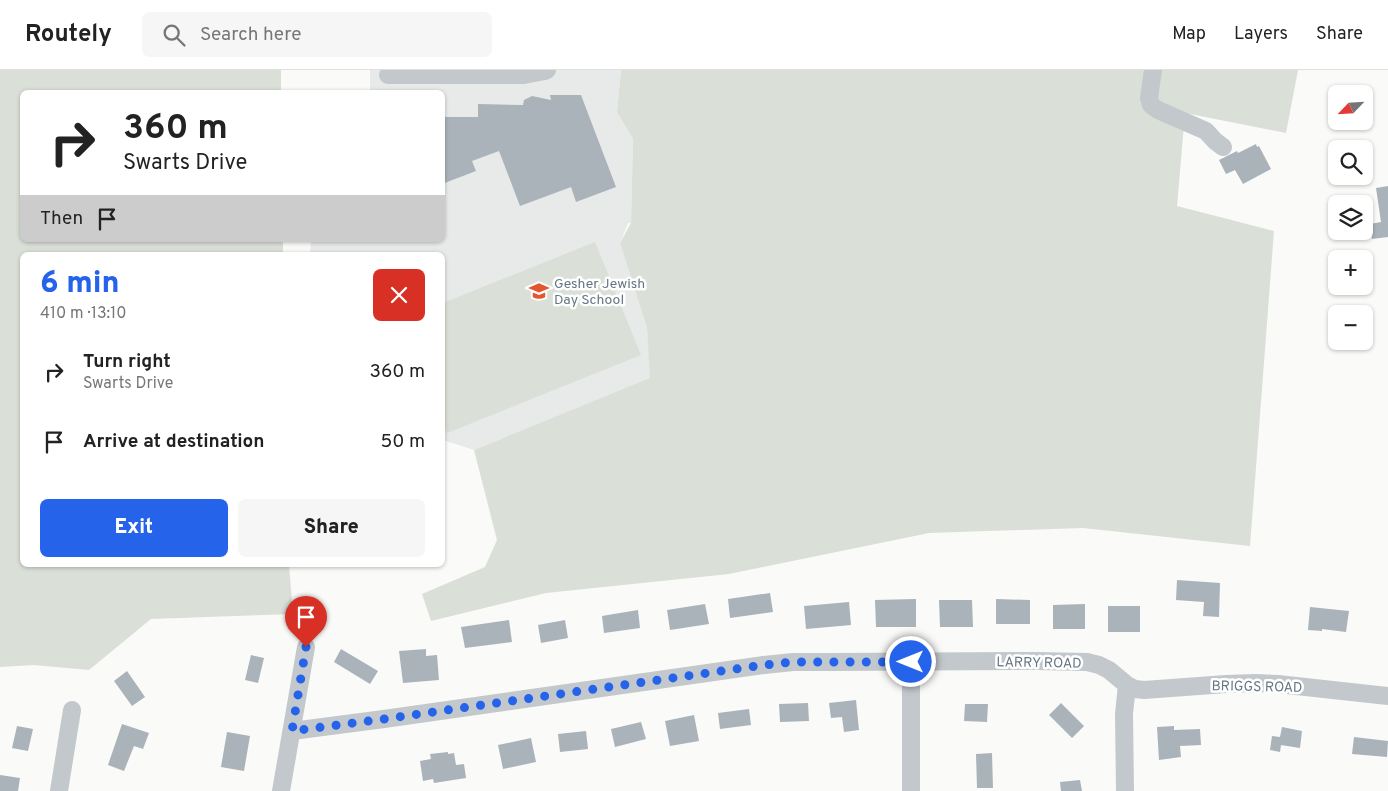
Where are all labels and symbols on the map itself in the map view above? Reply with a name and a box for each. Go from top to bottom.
north arrow [1328,85,1372,130]
place label: Gesher Jewish Day School [554,276,645,309]
school or university icon: Gesher Jewish Day School [528,280,550,302]
pin [285,596,327,647]
position arrow [884,635,936,687]
street label: LARRY ROAD [996,654,1082,673]
street label: BRIGGS ROAD [1211,678,1303,697]

